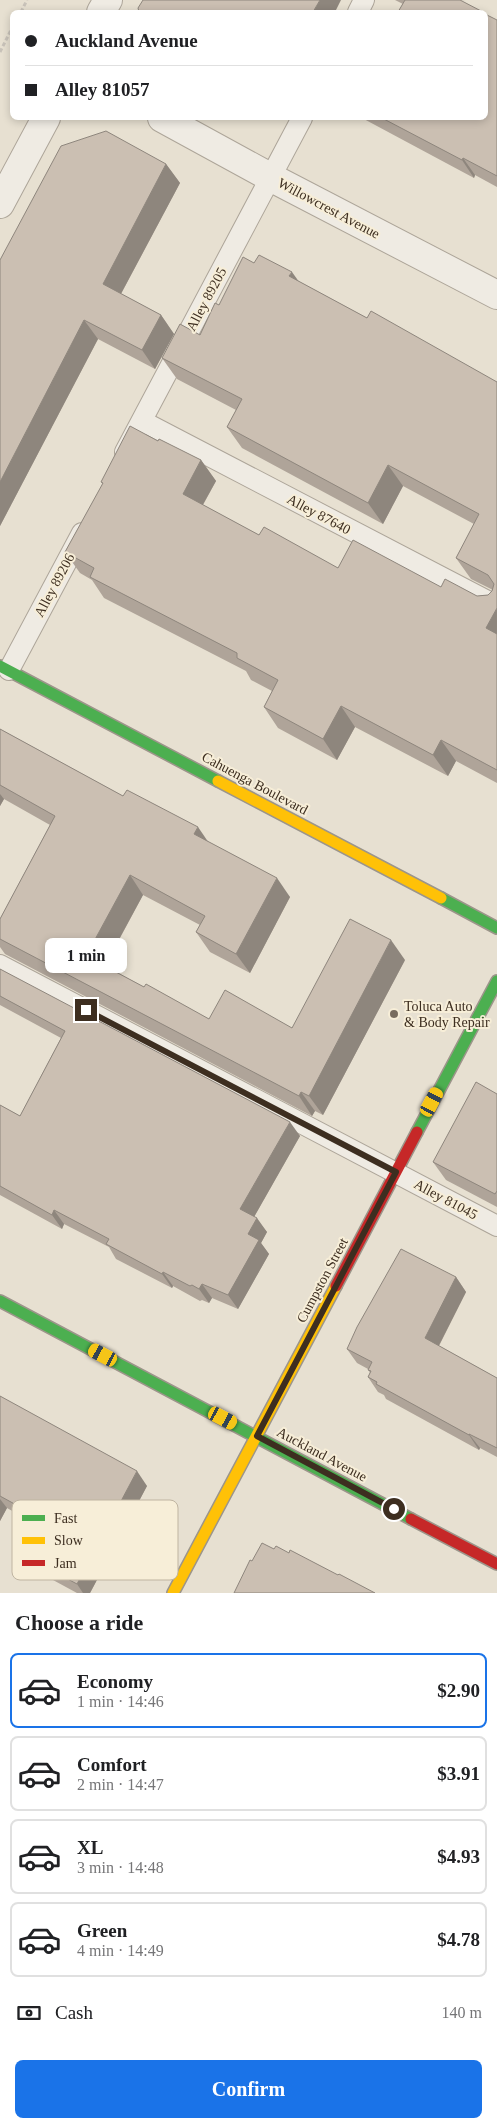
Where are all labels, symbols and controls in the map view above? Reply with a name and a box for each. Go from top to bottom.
text: Auckland Avenue [55,30,198,51]
text: Alley 81057 [55,79,149,100]
street label: Willowcrest Avenue [275,175,382,242]
street label: Alley 89205 [183,265,229,333]
street label: Alley 87640 [285,491,353,537]
street label: Alley 89206 [31,551,77,619]
street label: Cahuenga Boulevard [199,749,310,818]
callout: 1 min [45,938,127,972]
text: 1 min [67,947,105,964]
route end [75,999,97,1021]
place label: Toluca Auto & Body Repair [404,999,490,1030]
marker: Toluca Auto & Body Repair [388,1008,400,1020]
car [418,1085,445,1119]
street label: Alley 81045 [412,1176,480,1222]
street label: Cumpston Street [294,1235,351,1325]
car [86,1341,119,1369]
car [206,1404,239,1432]
street label: Auckland Avenue [274,1424,369,1484]
route start [383,1498,405,1520]
legend [12,1500,178,1580]
text: Fast [54,1511,77,1526]
text: Slow [54,1533,84,1548]
text: Jam [54,1556,77,1571]
text: Choose a ride [15,1610,143,1635]
icon: car [17,1668,62,1713]
text: Economy [77,1671,153,1692]
text: $2.90 [437,1680,480,1701]
text: 1 min · 14:46 [77,1693,164,1710]
icon: car [17,1751,62,1796]
text: Comfort [77,1754,147,1775]
text: $3.91 [437,1763,480,1784]
text: 2 min · 14:47 [77,1776,164,1793]
icon: car [17,1834,62,1879]
text: XL [77,1837,103,1858]
text: $4.93 [437,1846,480,1867]
text: 3 min · 14:48 [77,1859,164,1876]
icon: car [17,1917,62,1962]
text: Green [77,1920,127,1941]
text: $4.78 [437,1929,480,1950]
text: 4 min · 14:49 [77,1942,164,1959]
icon: cash [15,1999,43,2027]
text: Cash [55,2002,93,2023]
text: 140 m [442,2004,482,2021]
button: Confirm [15,2060,482,2118]

